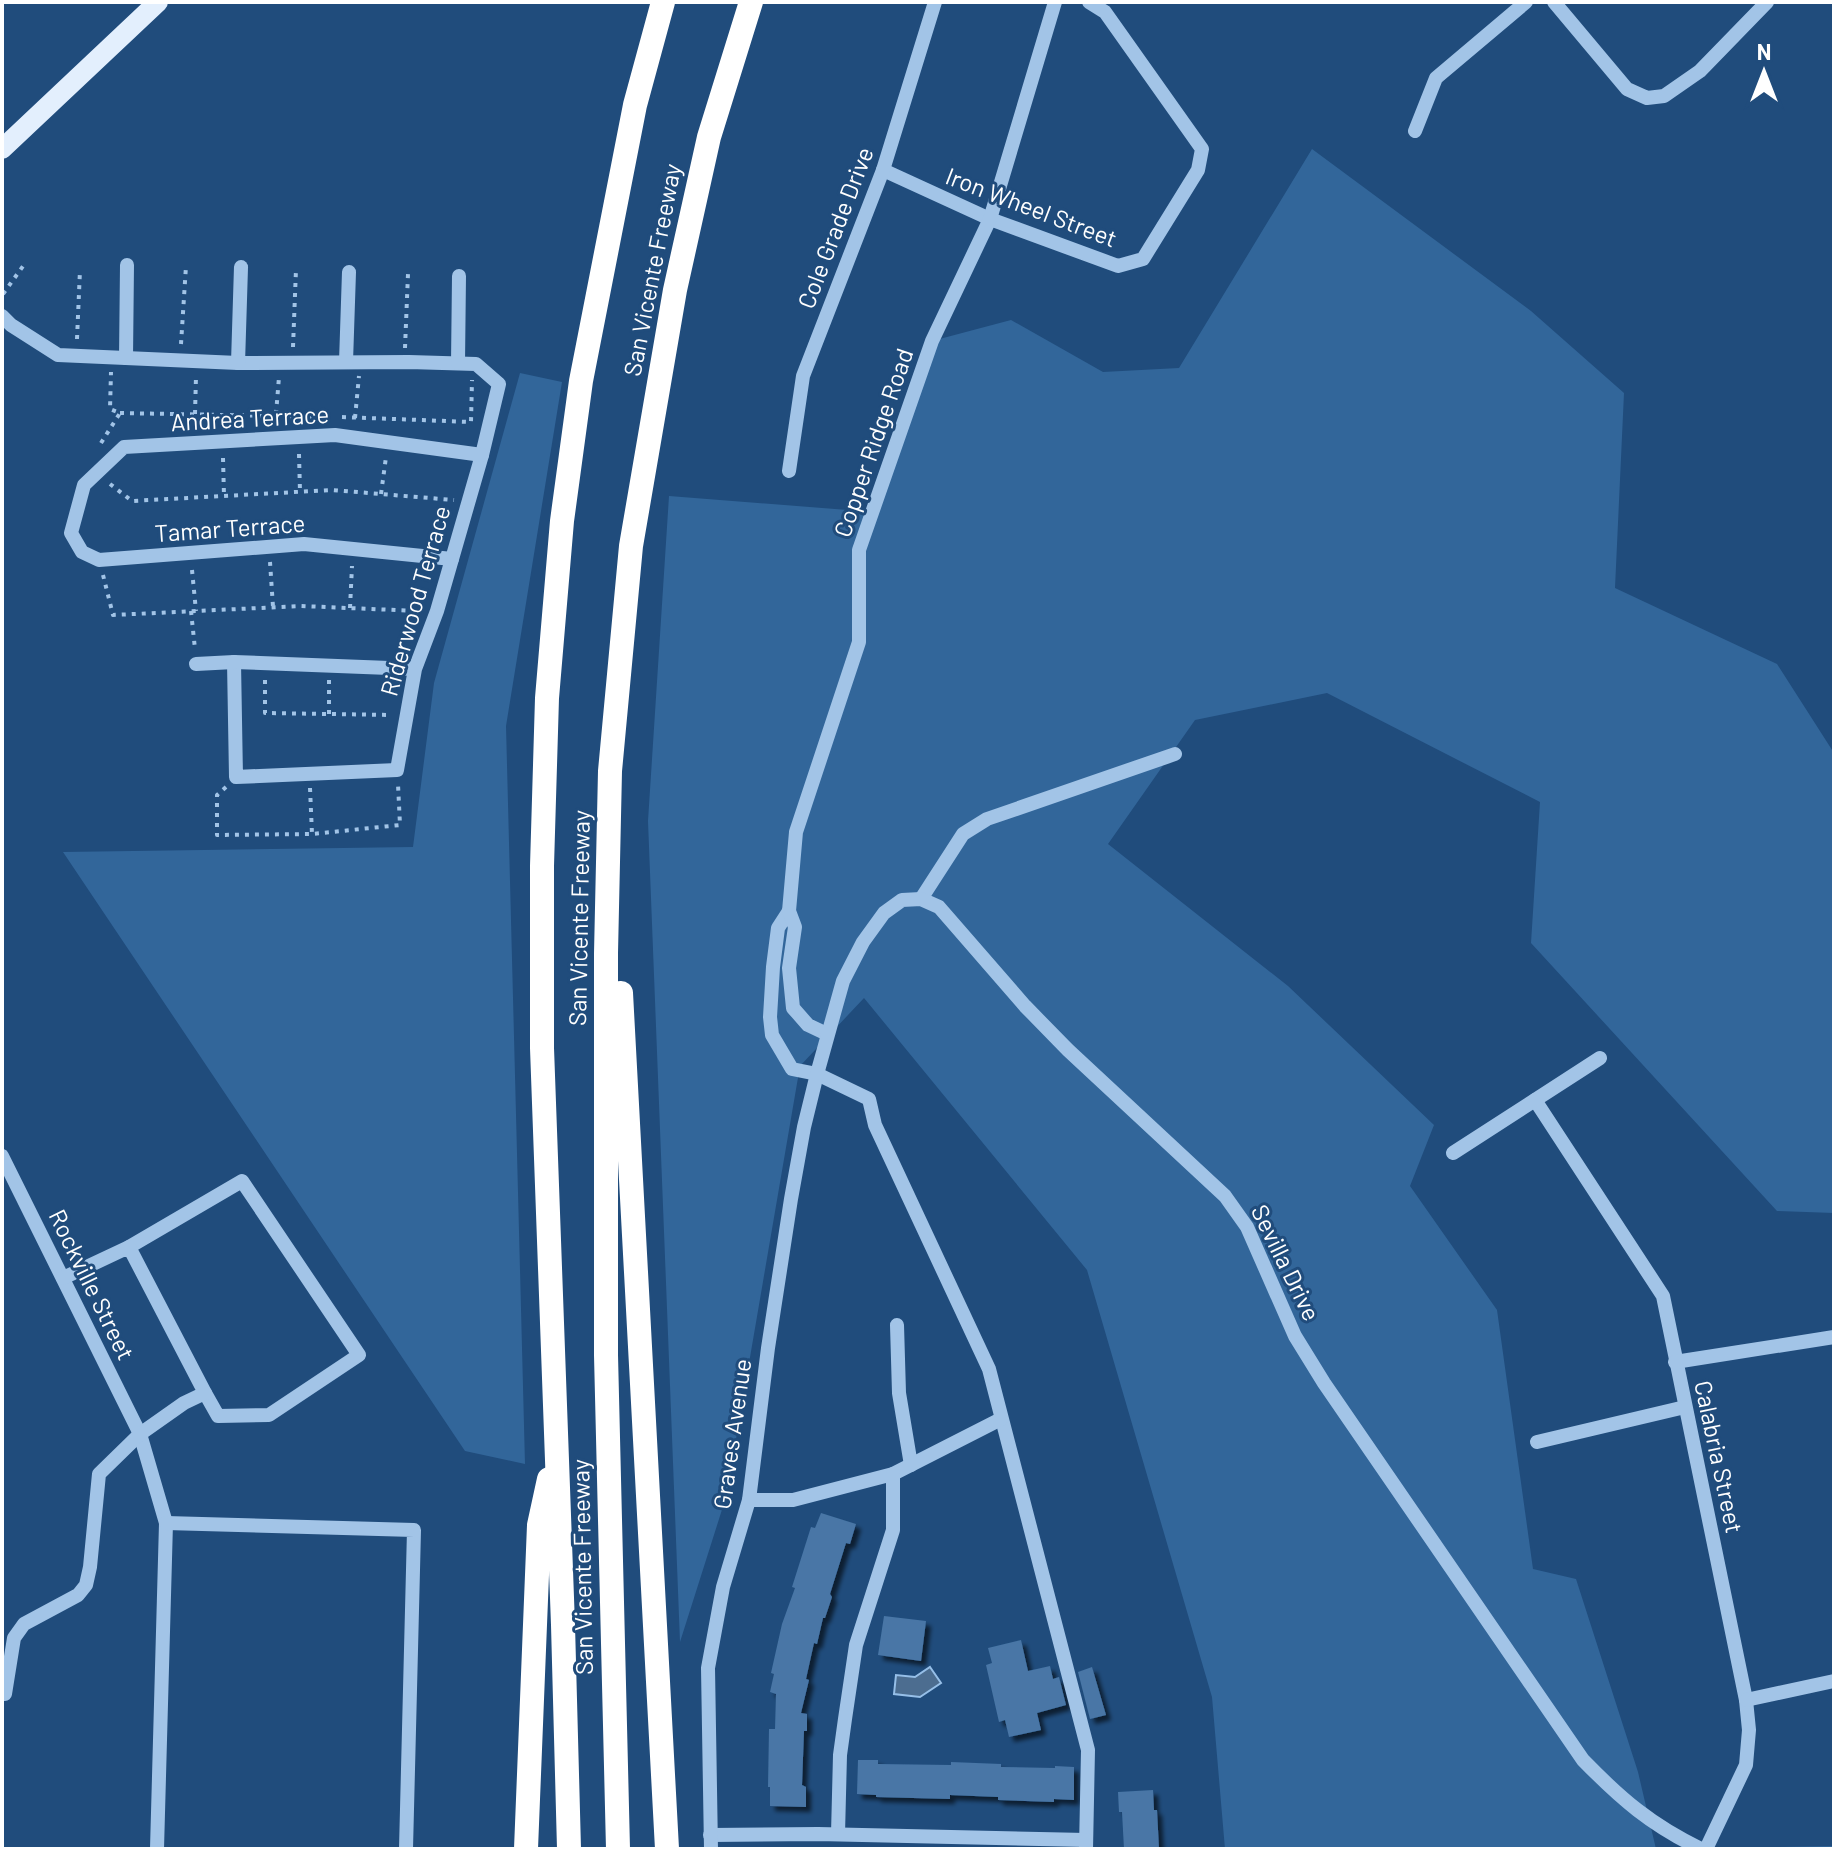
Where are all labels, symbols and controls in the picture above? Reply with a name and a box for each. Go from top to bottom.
north arrow [1724,32,1804,112]
text: N [1757,38,1771,64]
street label: Cole Grade Drive [790,143,879,312]
street label: San Vicente Freeway [617,161,686,378]
street label: Iron Wheel Street [942,161,1121,253]
street label: Copper Ridge Road [827,344,918,541]
street label: Andrea Terrace [170,399,330,436]
street label: Riderwood Terrace [374,502,456,699]
street label: Tamar Terrace [154,508,306,547]
street label: San Vicente Freeway [562,810,595,1026]
street label: Sevilla Drive [1246,1200,1327,1325]
street label: Rockville Street [43,1204,141,1364]
street label: Graves Avenue [707,1357,756,1511]
street label: Calabria Street [1689,1378,1750,1536]
street label: San Vicente Freeway [565,1459,598,1675]

